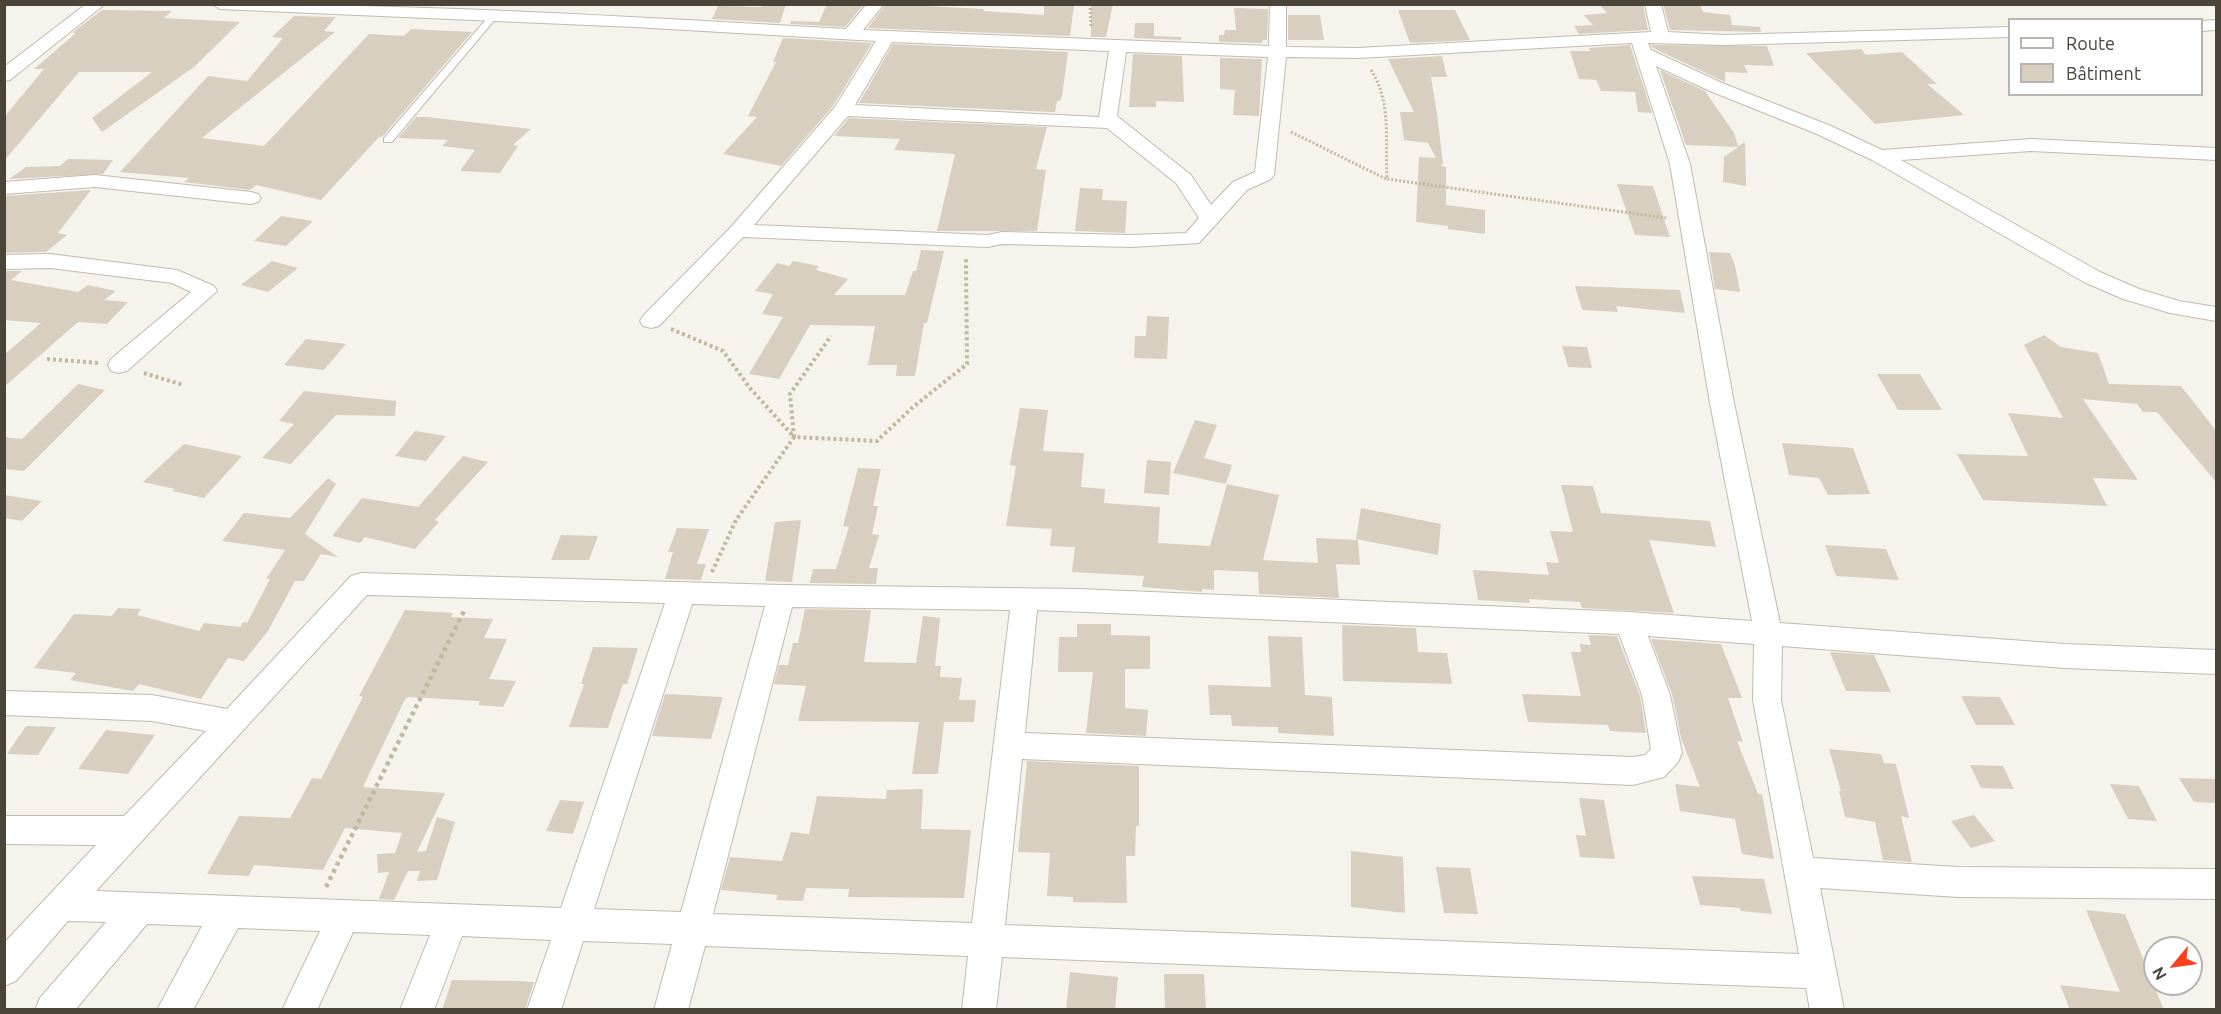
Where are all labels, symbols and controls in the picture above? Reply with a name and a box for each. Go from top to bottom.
legend [2008,18,2203,96]
text: Route [2066,33,2115,53]
text: Bâtiment [2066,63,2141,83]
north arrow [2143,936,2203,996]
text: N [2148,964,2170,983]

